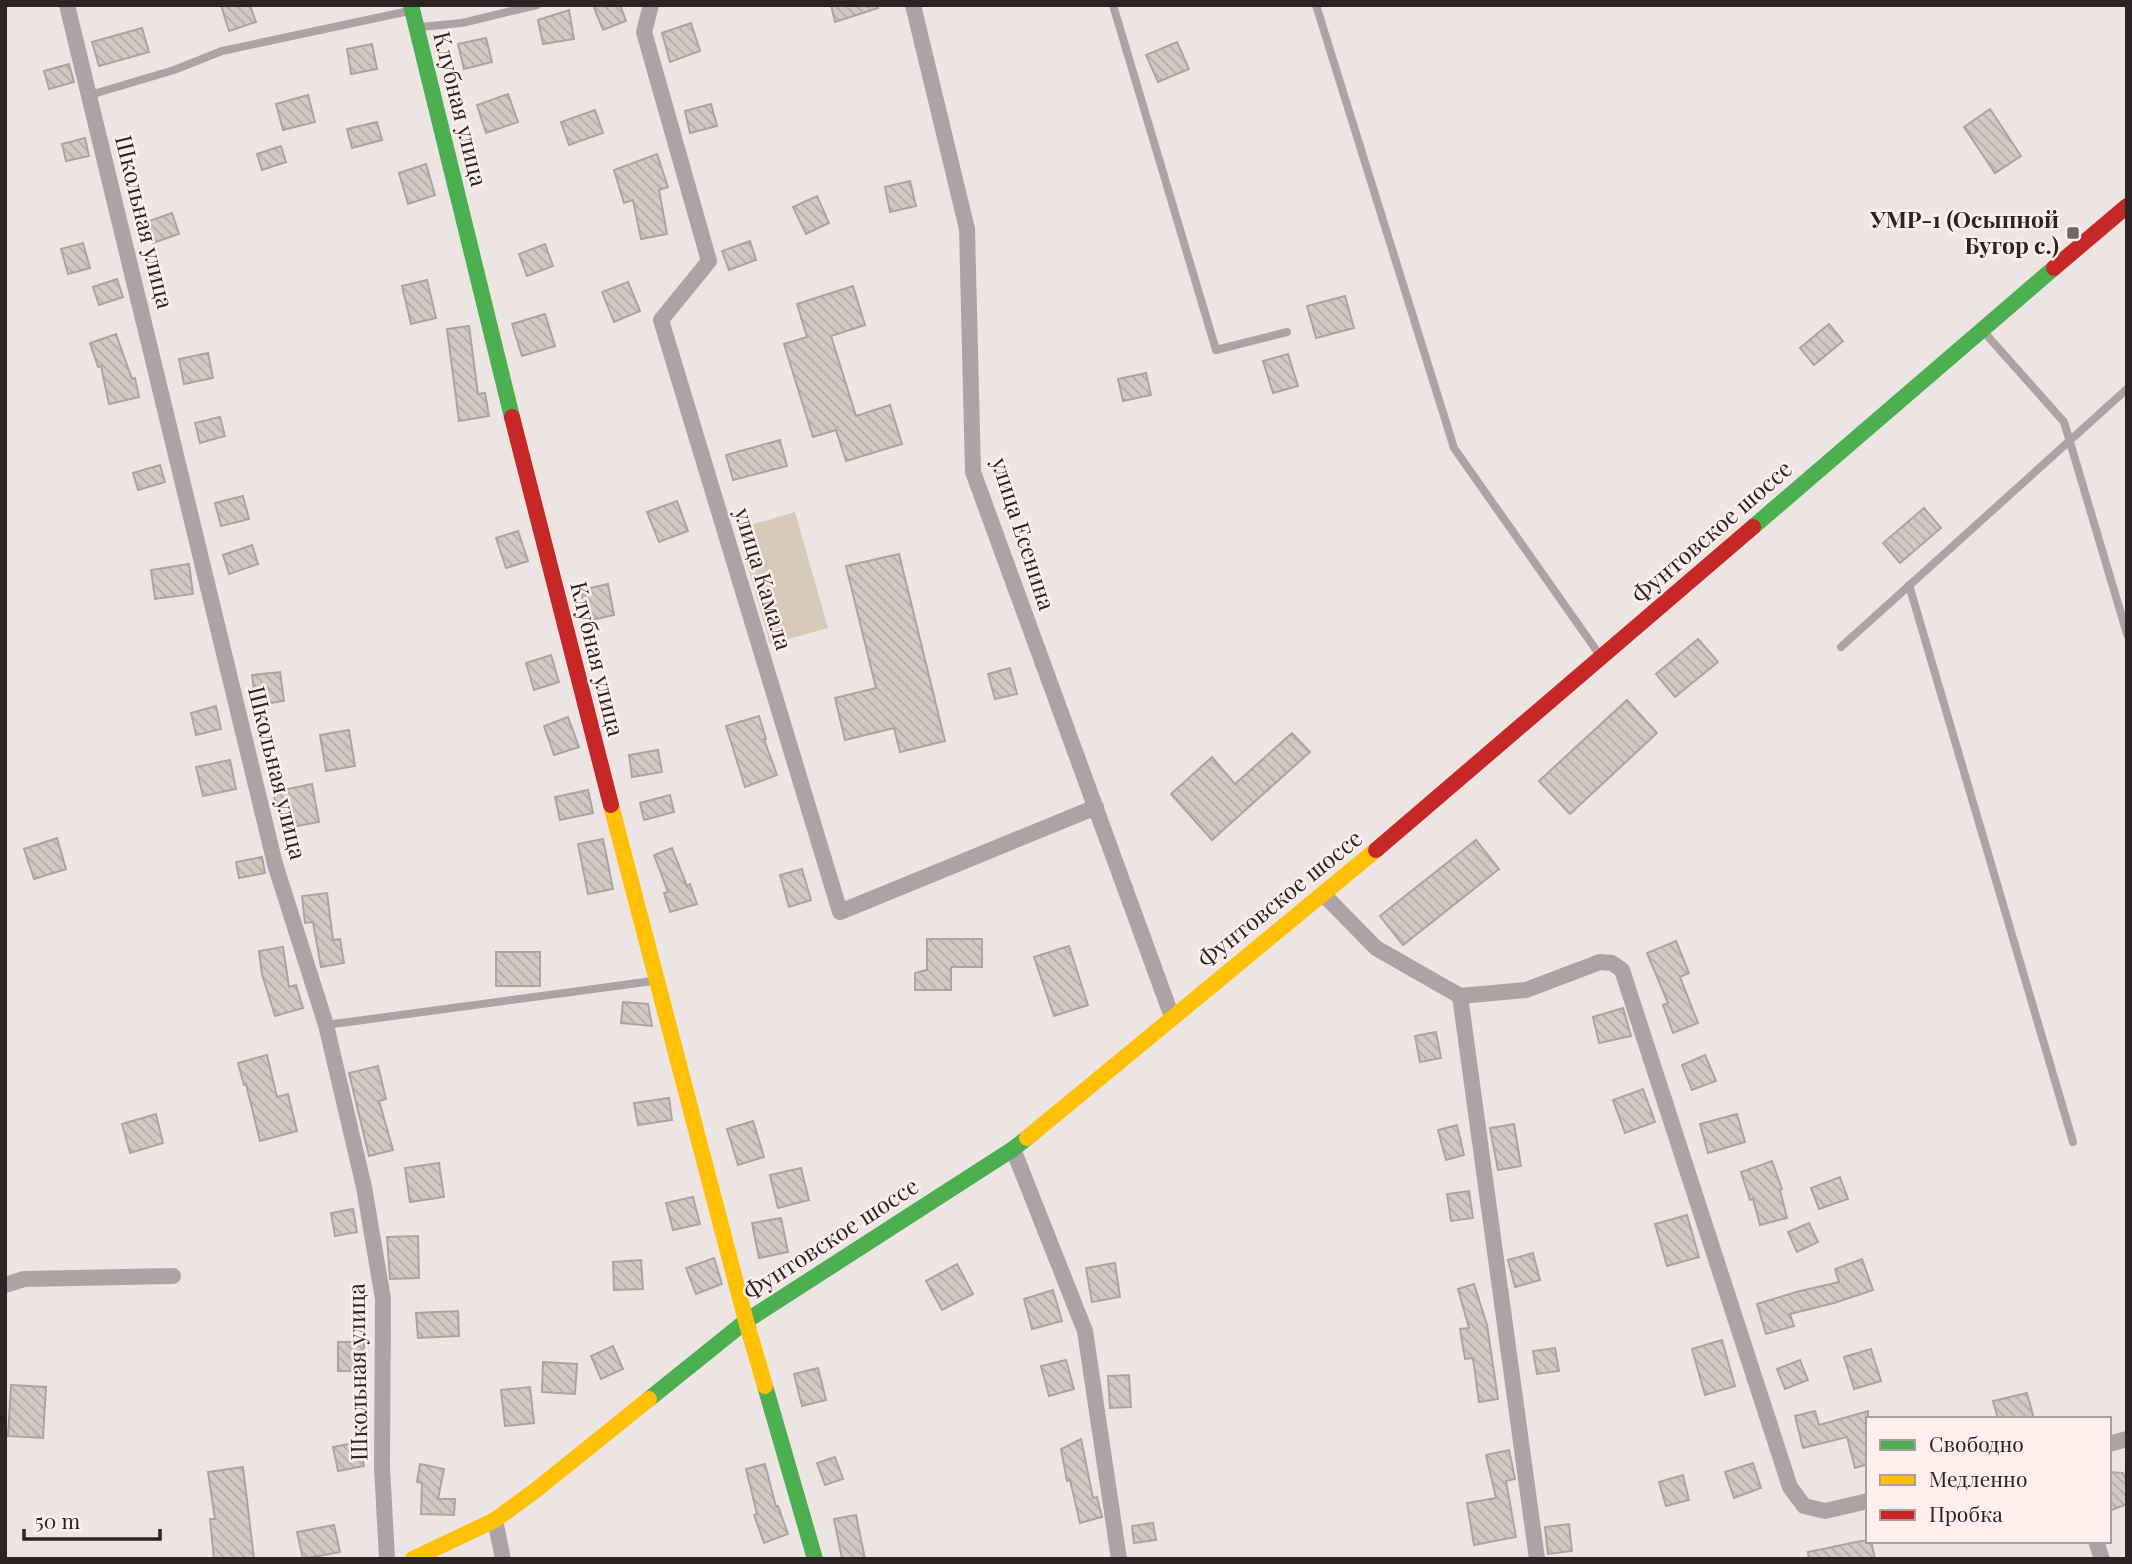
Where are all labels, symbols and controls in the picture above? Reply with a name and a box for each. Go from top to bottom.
street label: Клубная улица [427,28,496,190]
street label: Школьная улица [109,132,182,312]
place label: УМР-1 (Осыпной Бугор с.) [1869,203,2059,260]
marker: УМР-1 (Осыпной Бугор с.) [2065,225,2081,241]
street label: улица Есенина [985,452,1064,614]
street label: Фунтовское шоссе [1624,453,1798,609]
street label: улица Камала [728,503,801,654]
street label: Клубная улица [564,578,633,740]
street label: Школьная улица [242,683,315,863]
street label: Фунтовское шоссе [1190,822,1368,974]
street label: Фунтовское шоссе [737,1169,924,1306]
street label: Школьная улица [339,1282,374,1461]
legend [1866,1417,2111,1543]
text: Свободно [1929,1429,2024,1457]
text: Медленно [1929,1464,2027,1492]
scale bar [24,1498,161,1542]
text: Пробка [1929,1499,2003,1527]
text: 50 m [35,1506,81,1534]

